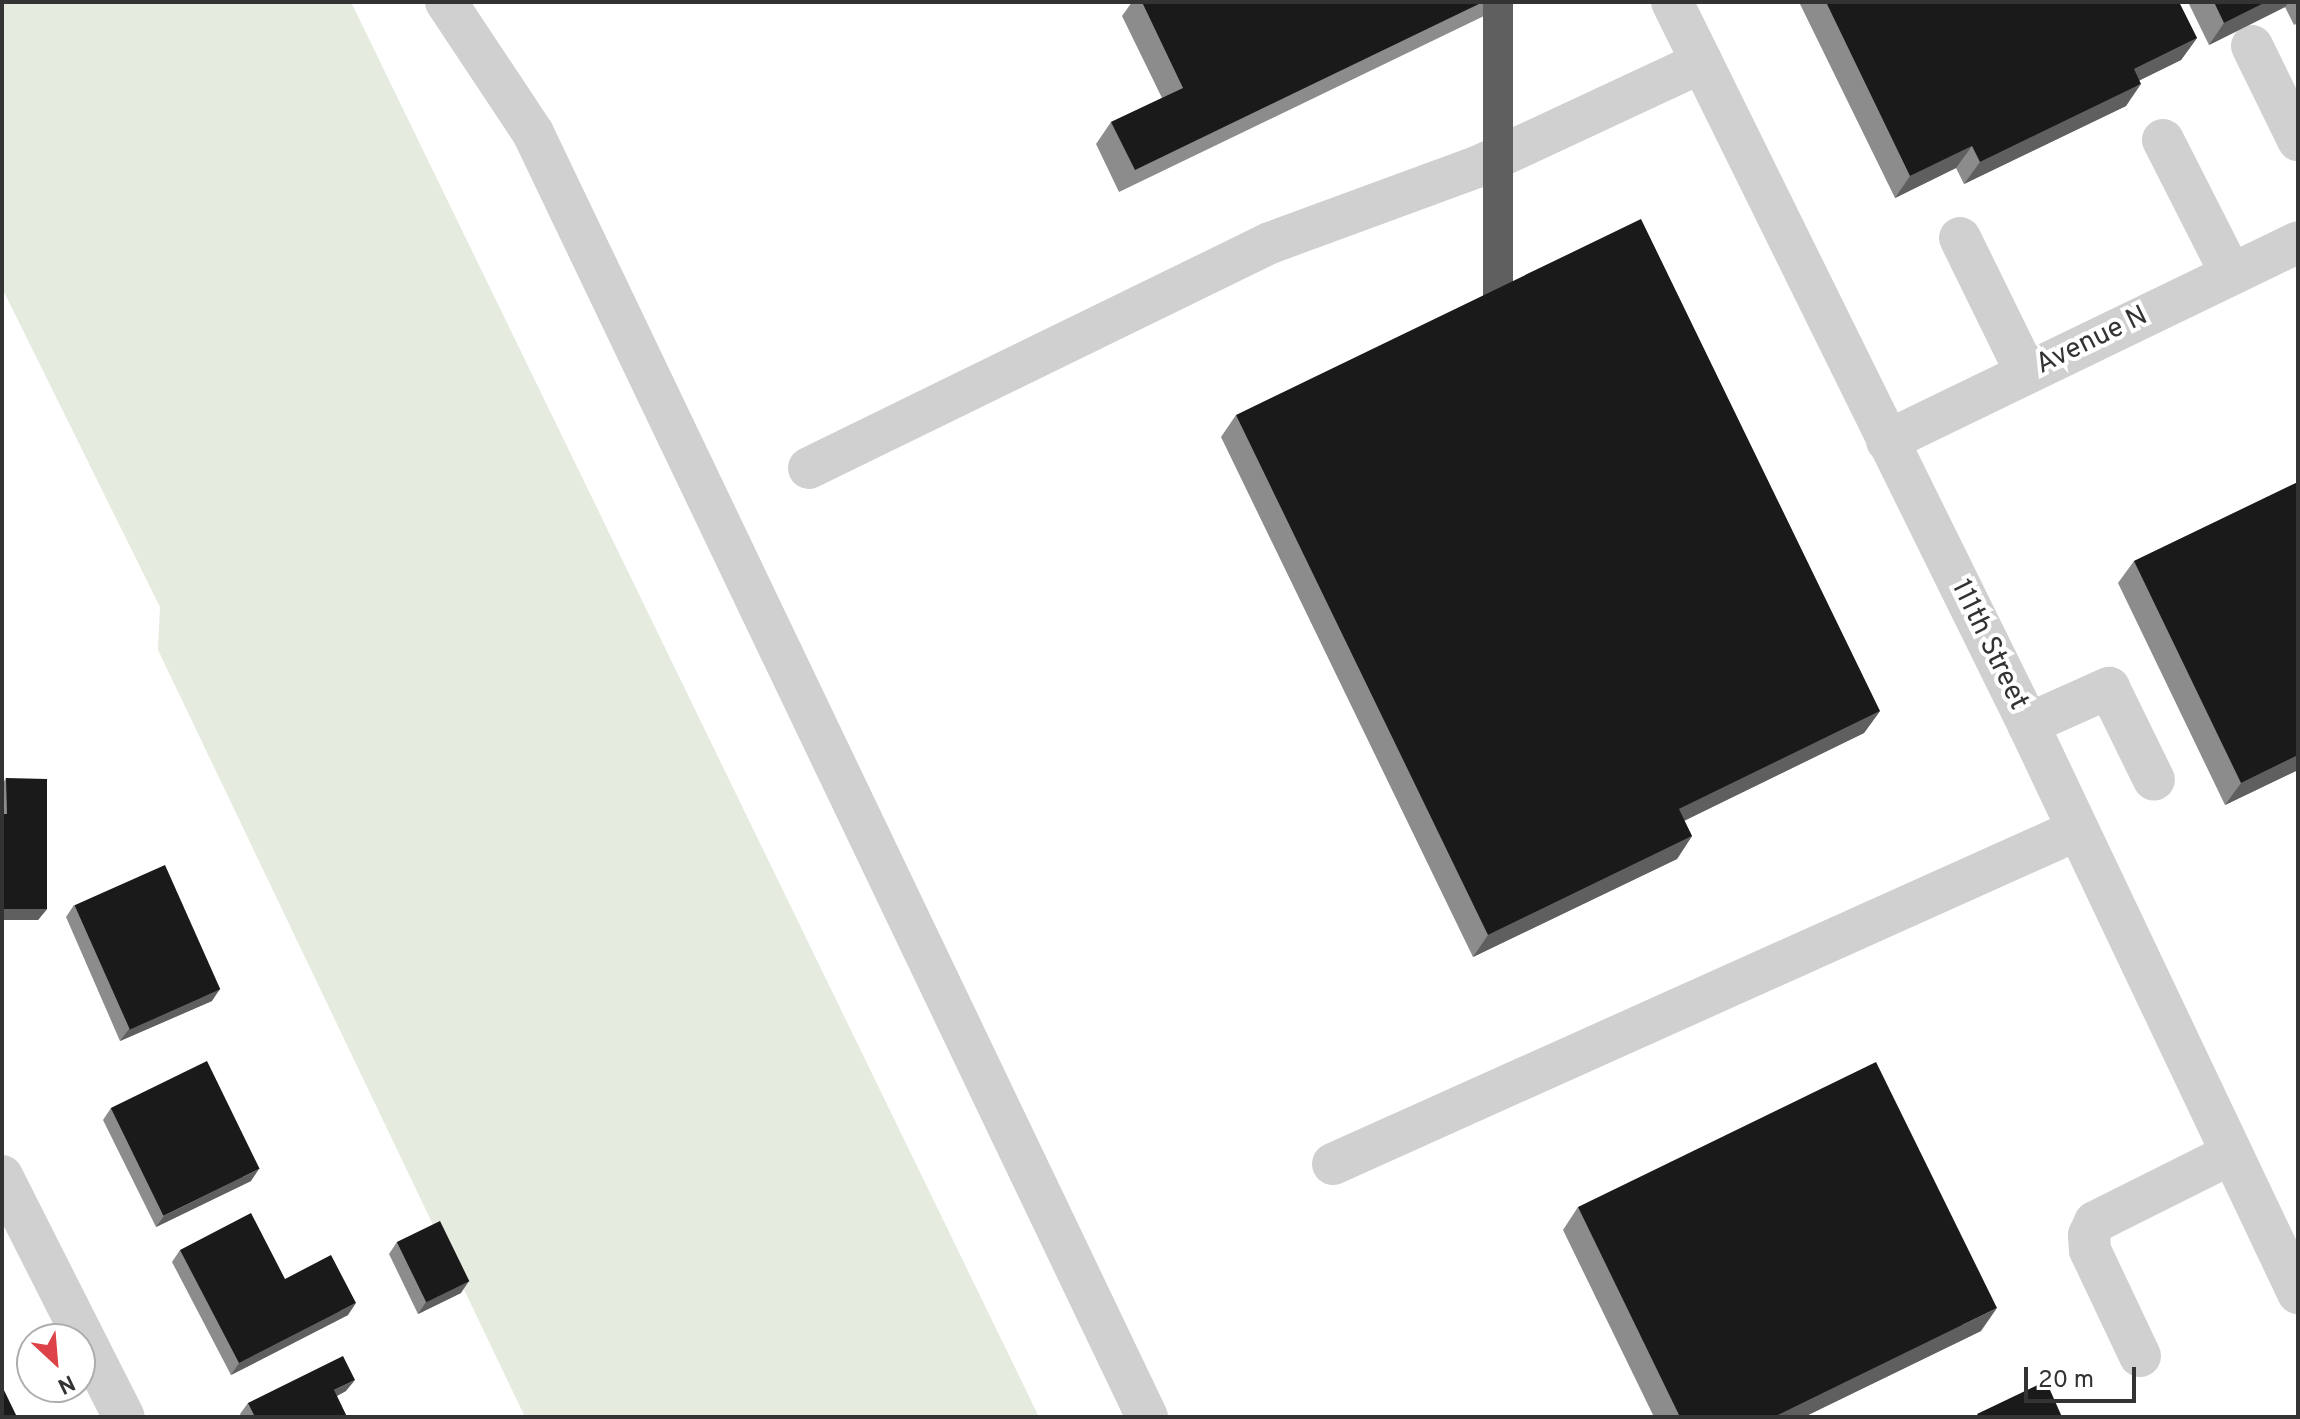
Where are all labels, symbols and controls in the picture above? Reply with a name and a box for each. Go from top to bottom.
street label: Avenue N [2031,300,2153,382]
street label: 111th Street [1943,574,2035,716]
north arrow [16,1323,96,1403]
scale bar [2028,1351,2140,1401]
text: 20 m [2038,1366,2094,1396]
text: N [53,1368,79,1399]

